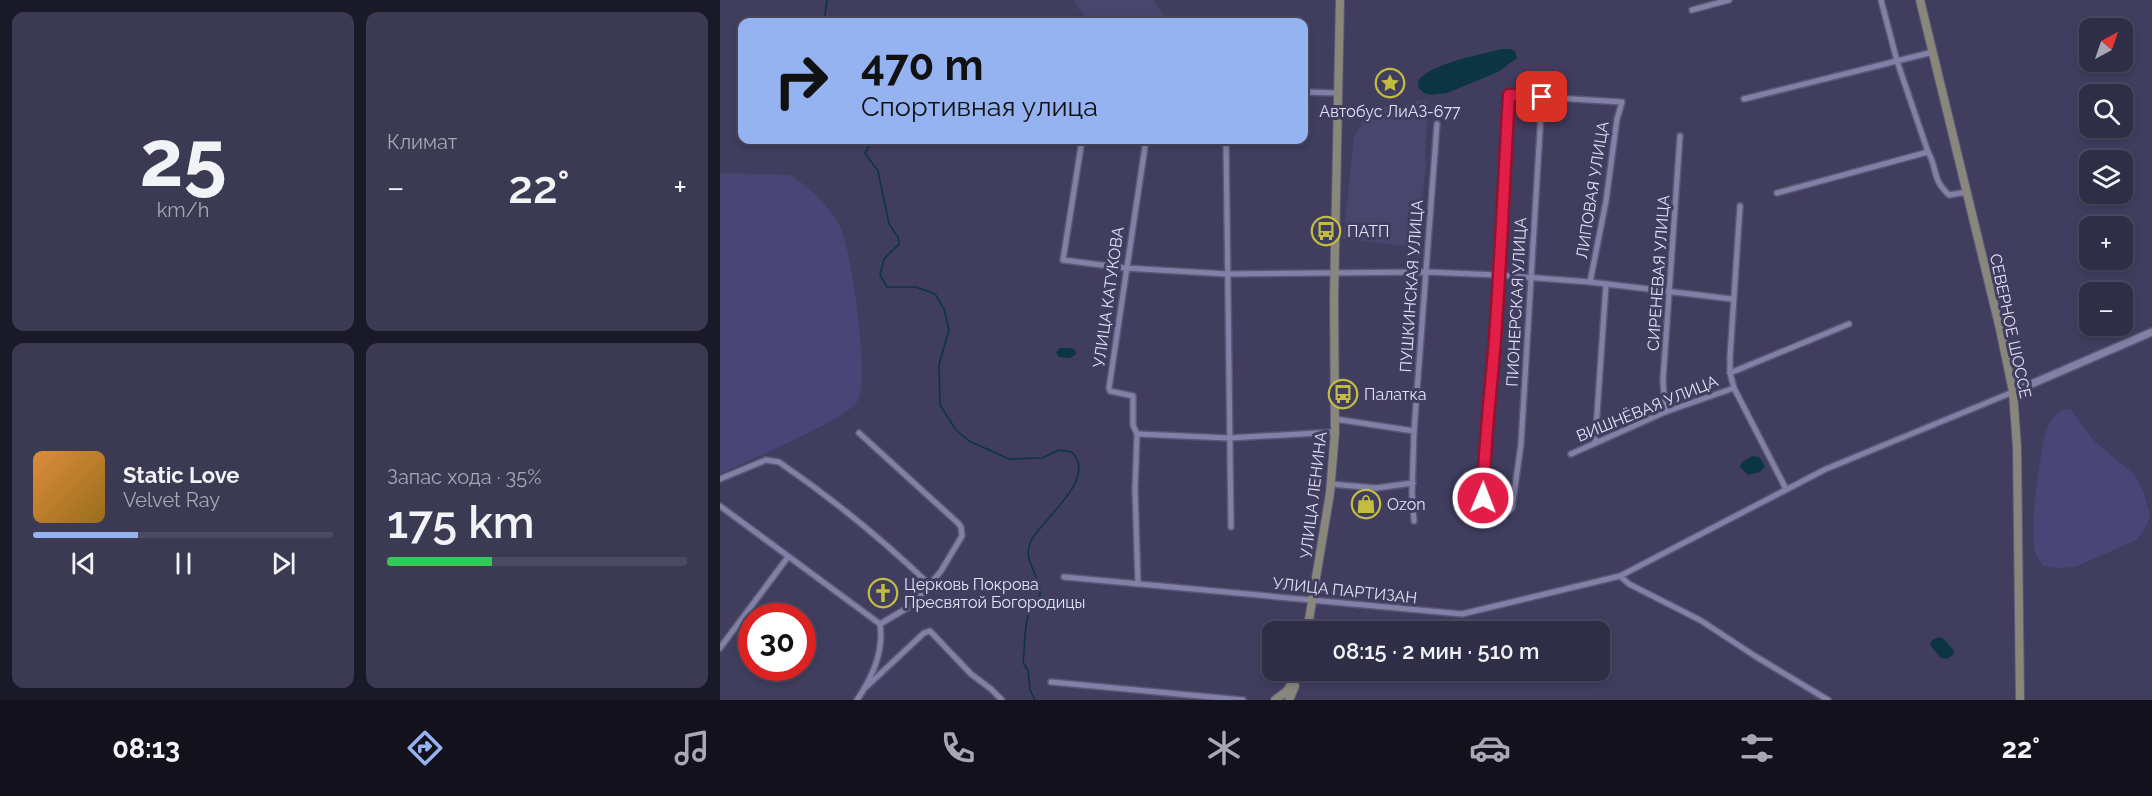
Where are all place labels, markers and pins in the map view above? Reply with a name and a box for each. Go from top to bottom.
place icon: Автобус ЛиАЗ-677 [1374,67,1406,99]
pin [1516,71,1567,122]
place label: Автобус ЛиАЗ-677 [1319,102,1461,121]
bus stop icon: ПАТП [1310,215,1342,247]
place label: ПАТП [1347,222,1389,241]
bus stop icon: Палатка [1327,378,1359,410]
place label: Палатка [1364,385,1426,404]
shop icon: Ozon [1350,488,1382,520]
place label: Ozon [1387,495,1426,514]
place label: Церковь Покрова Пресвятой Богородицы [904,575,1085,612]
church icon: Церковь Покрова Пресвятой Богородицы [867,577,899,609]

